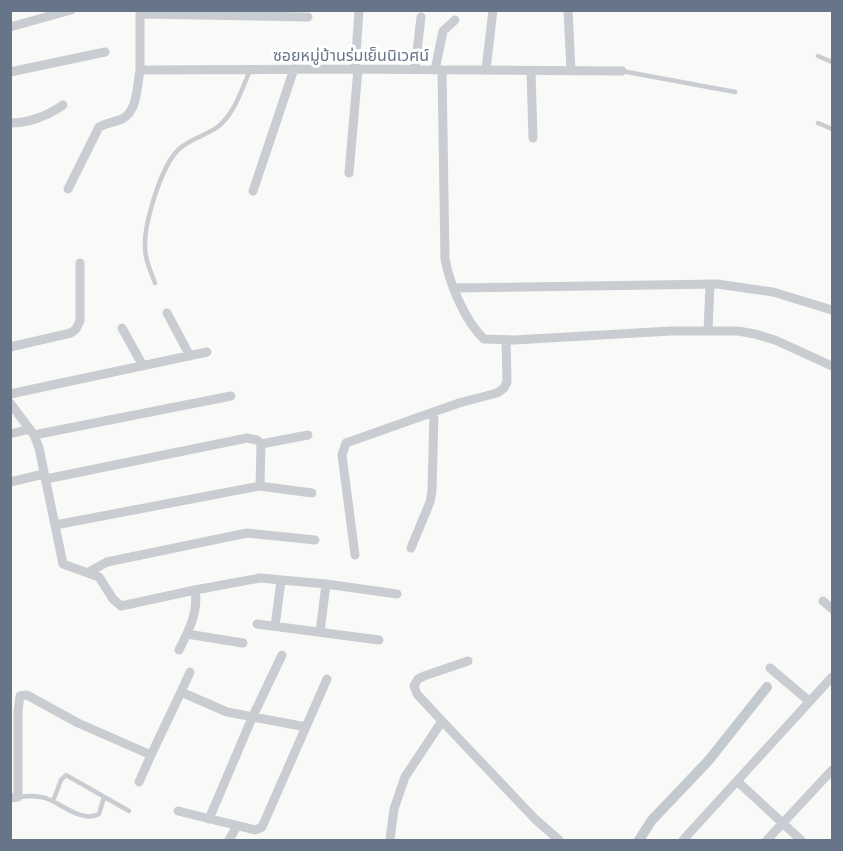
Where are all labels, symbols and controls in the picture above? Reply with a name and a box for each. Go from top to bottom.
street label: ซอยหมู่บ้านร่มเย็นนิเวศน์ [273,44,429,66]

